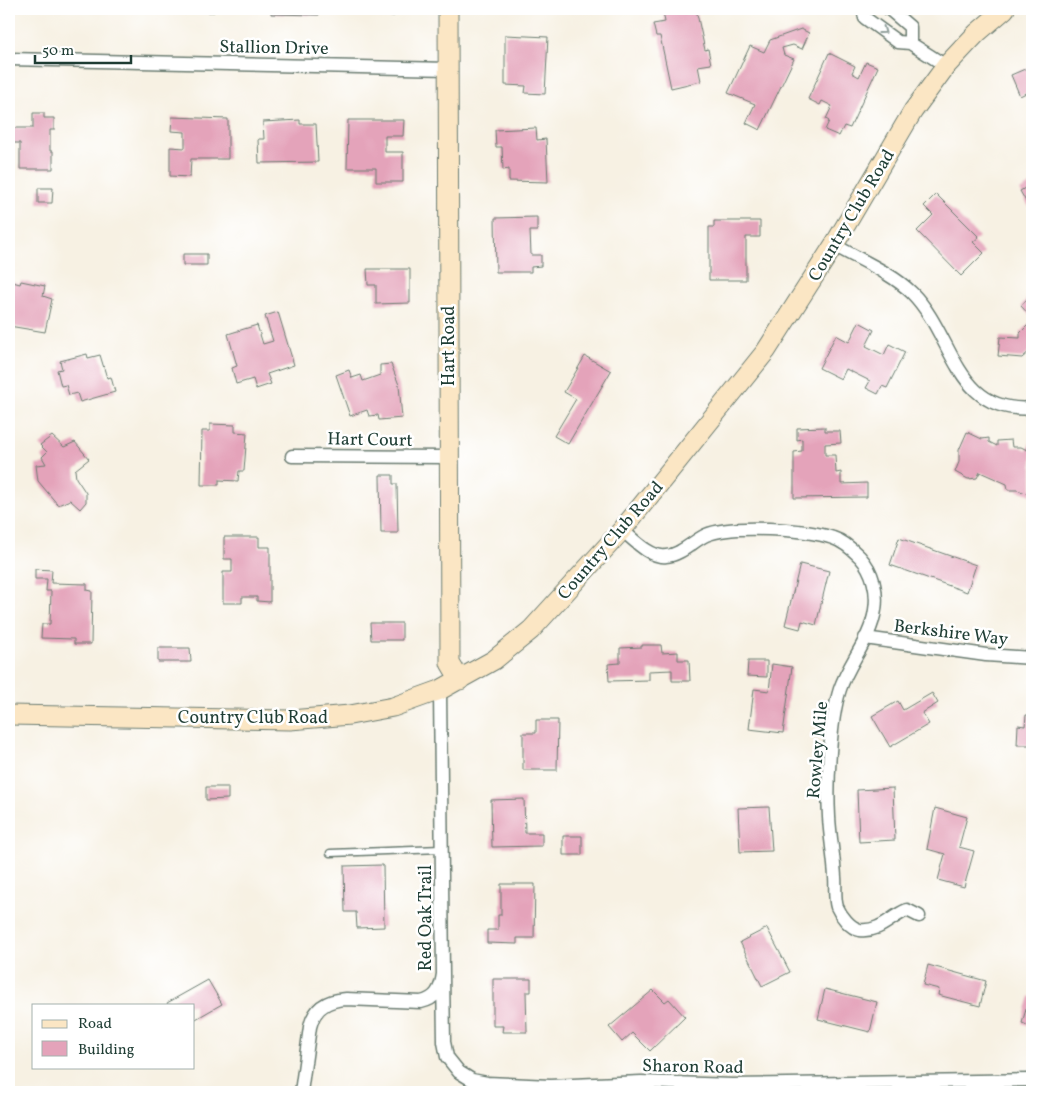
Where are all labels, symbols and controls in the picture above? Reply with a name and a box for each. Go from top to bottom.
one-way arrow [877,25,887,34]
scale bar [35,32,131,64]
street label: Stallion Drive [219,35,329,62]
text: 50 m [42,41,74,62]
street label: Country Club Road [803,145,902,287]
street label: Hart Road [437,306,462,386]
street label: Hart Court [327,427,413,454]
street label: Country Club Road [552,476,670,606]
street label: Berkshire Way [892,614,1010,653]
street label: Rowley Mile [802,700,835,800]
street label: Country Club Road [178,706,328,731]
street label: Red Oak Trail [414,865,439,971]
legend [32,1004,195,1068]
text: Road [78,1014,112,1035]
text: Building [78,1040,135,1061]
street label: Sharon Road [642,1054,744,1081]

